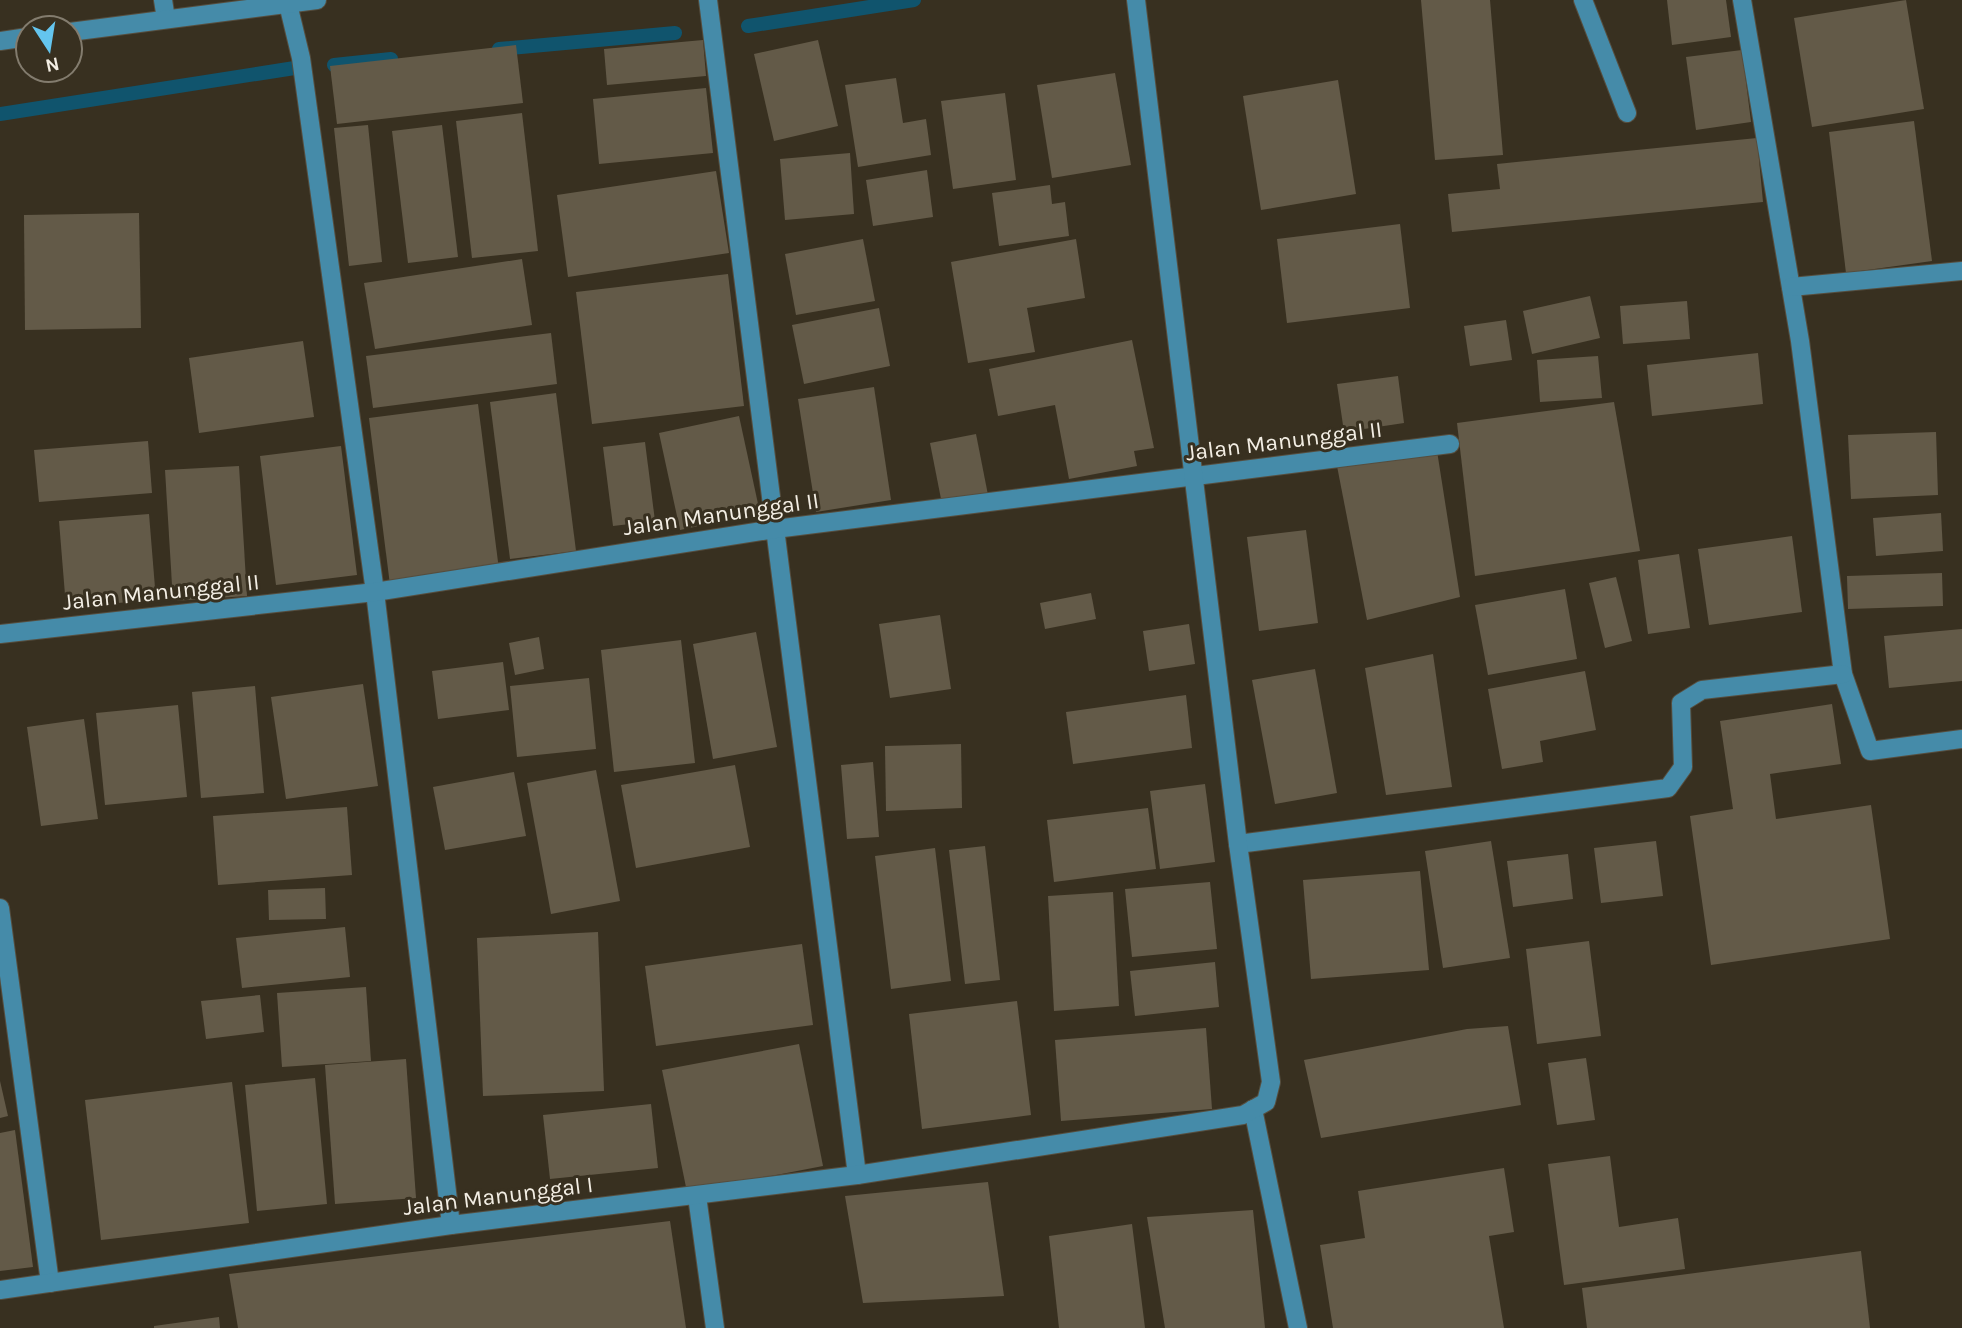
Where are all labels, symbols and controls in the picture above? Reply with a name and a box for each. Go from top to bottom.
north arrow [14,14,84,84]
text: N [43,52,61,77]
street label: Jalan Manunggal II [1184,416,1384,466]
street label: Jalan Manunggal II [621,487,821,541]
street label: Jalan Manunggal II [61,568,261,616]
street label: Jalan Manunggal I [401,1171,595,1221]

